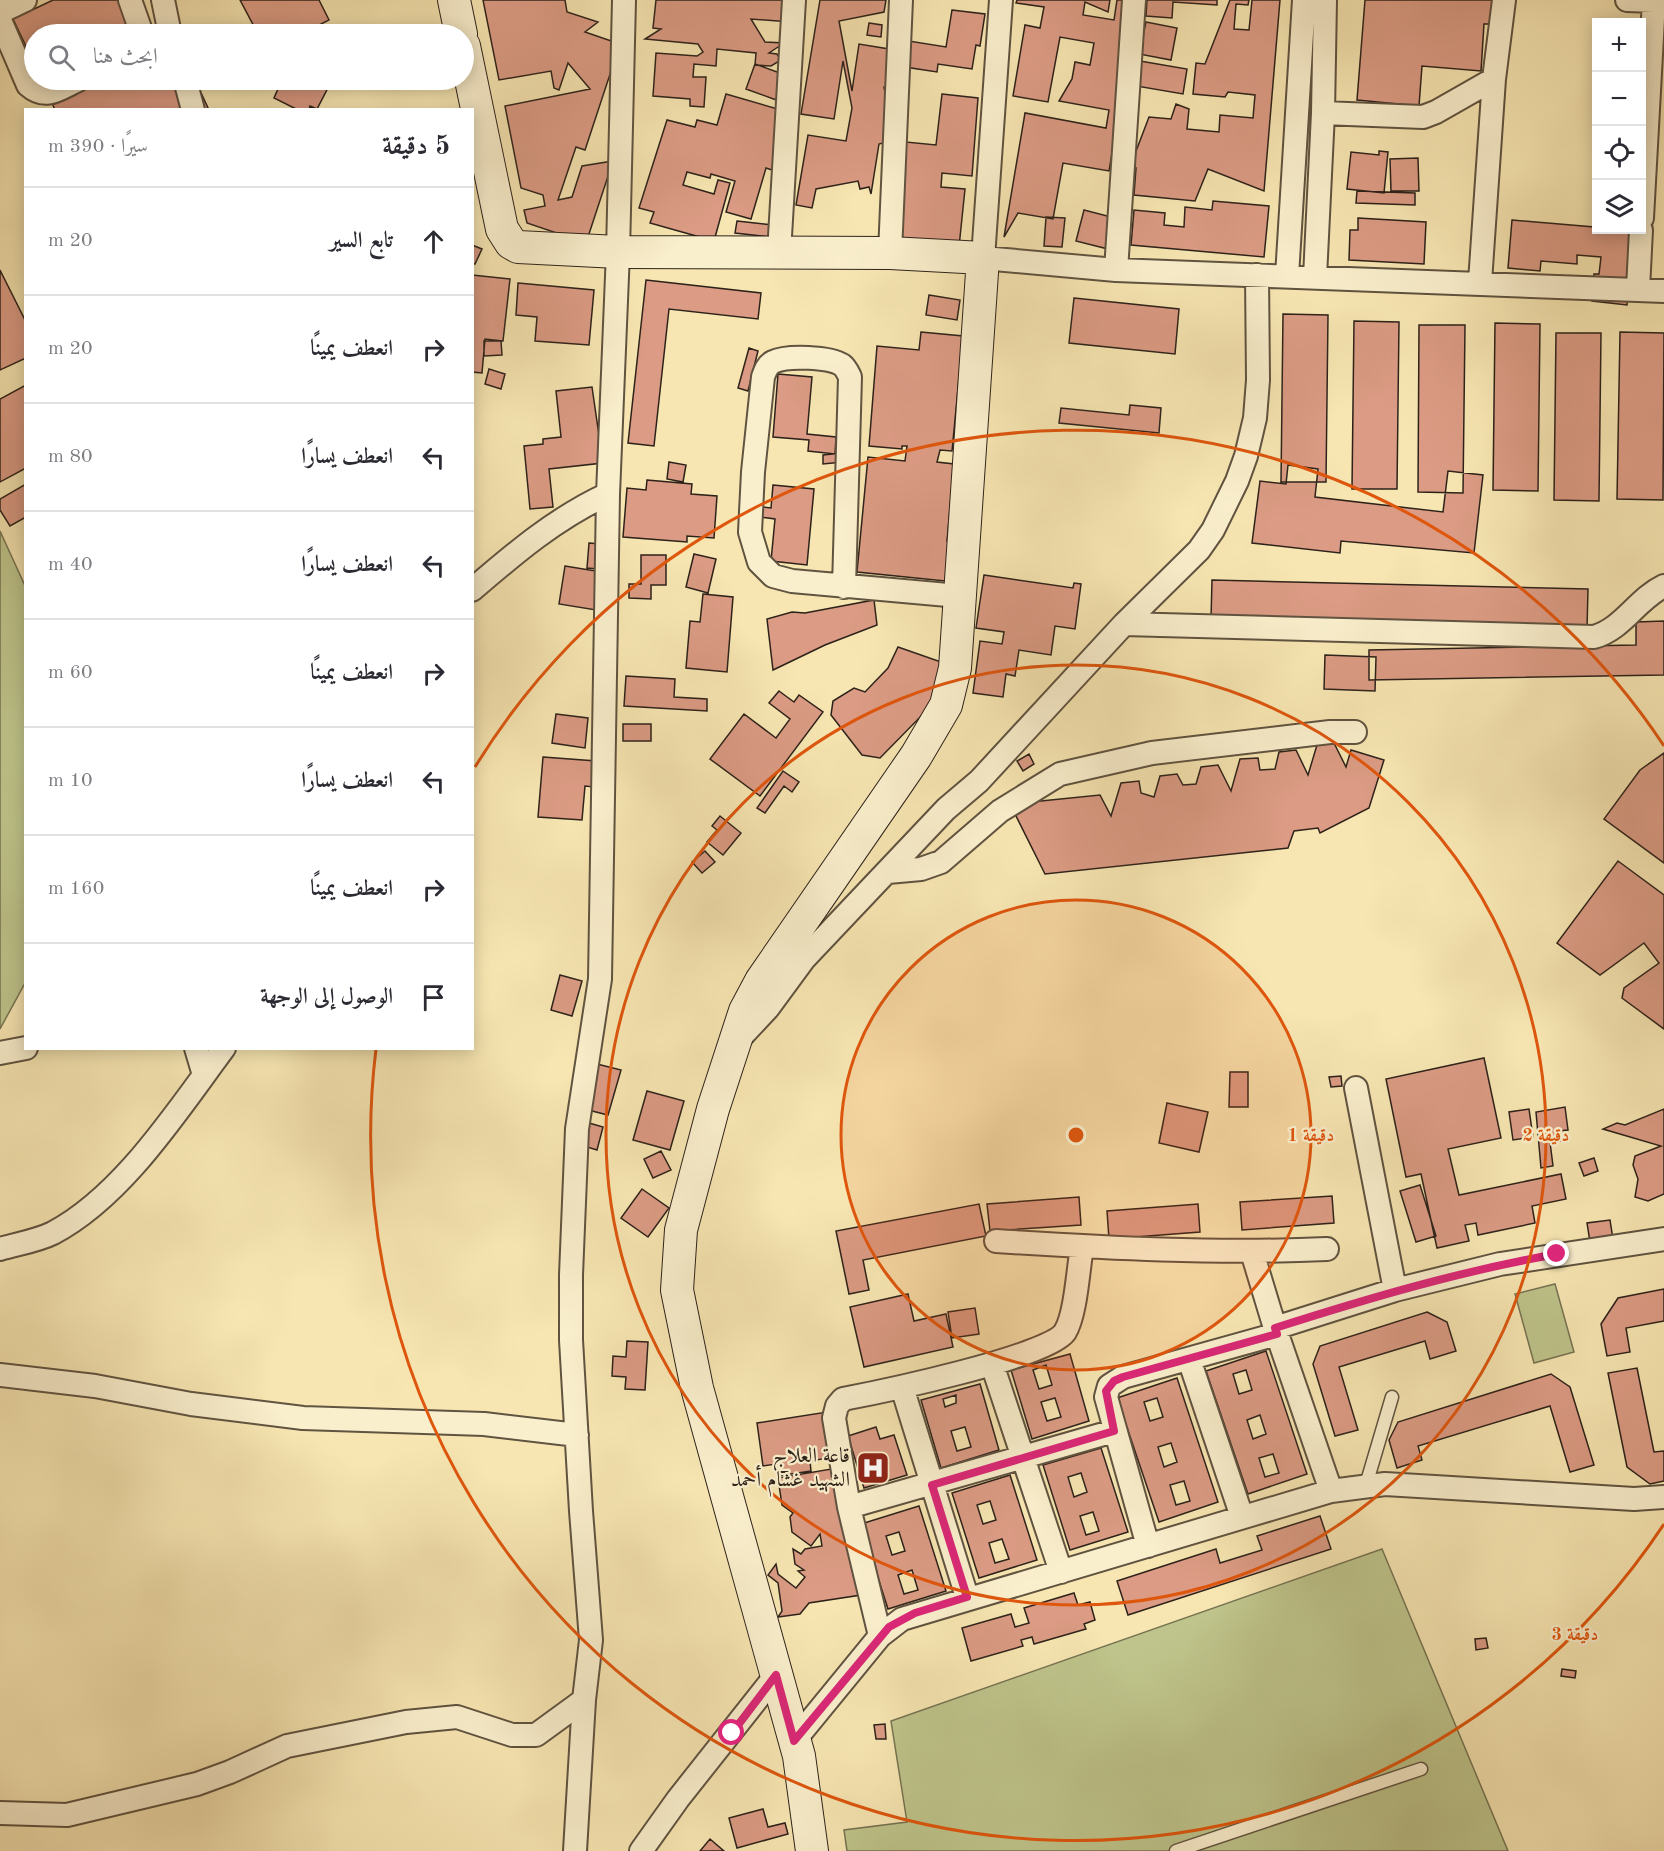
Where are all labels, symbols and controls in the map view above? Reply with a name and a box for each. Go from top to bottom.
map controls [1592,18,1646,234]
button: + [1592,18,1646,72]
search box [24,24,474,90]
icon: search [45,41,78,74]
text: ابحث هنا [93,46,158,68]
button: − [1592,72,1646,126]
button: locate [1592,126,1646,180]
text: 5 دقيقة [382,134,450,160]
text: سيرًا · 390 m [48,137,148,157]
button: layers [1592,180,1646,234]
icon: ahead [417,225,450,258]
text: تابع السير [329,230,393,252]
text: 20 m [48,231,93,251]
icon: right [417,333,450,366]
text: انعطف يمينًا [310,338,393,360]
text: 20 m [48,339,93,359]
icon: left [417,441,450,474]
text: انعطف يسارًا [301,446,393,468]
text: 80 m [48,447,93,467]
icon: left [417,549,450,582]
text: انعطف يسارًا [301,554,393,576]
text: 40 m [48,555,93,575]
icon: right [417,657,450,690]
text: انعطف يمينًا [310,662,393,684]
text: 60 m [48,663,93,683]
icon: left [417,765,450,798]
text: انعطف يسارًا [301,770,393,792]
text: 10 m [48,771,93,791]
icon: right [417,873,450,906]
text: انعطف يمينًا [310,878,393,900]
text: 160 m [48,879,104,899]
icon: arrive [417,981,450,1014]
text: الوصول إلى الوجهة [260,986,393,1008]
centre of rings [1066,1125,1086,1145]
text: 1 دقيقة [1288,1127,1334,1145]
text: 2 دقيقة [1523,1127,1569,1145]
route end [1543,1240,1569,1266]
place label: قاعة العلاج الشهيد غشام أحمد [731,1446,850,1497]
hospital icon: قاعة العلاج الشهيد غشام أحمد [855,1450,891,1486]
text: 3 دقيقة [1552,1626,1598,1644]
route start [718,1719,744,1745]

